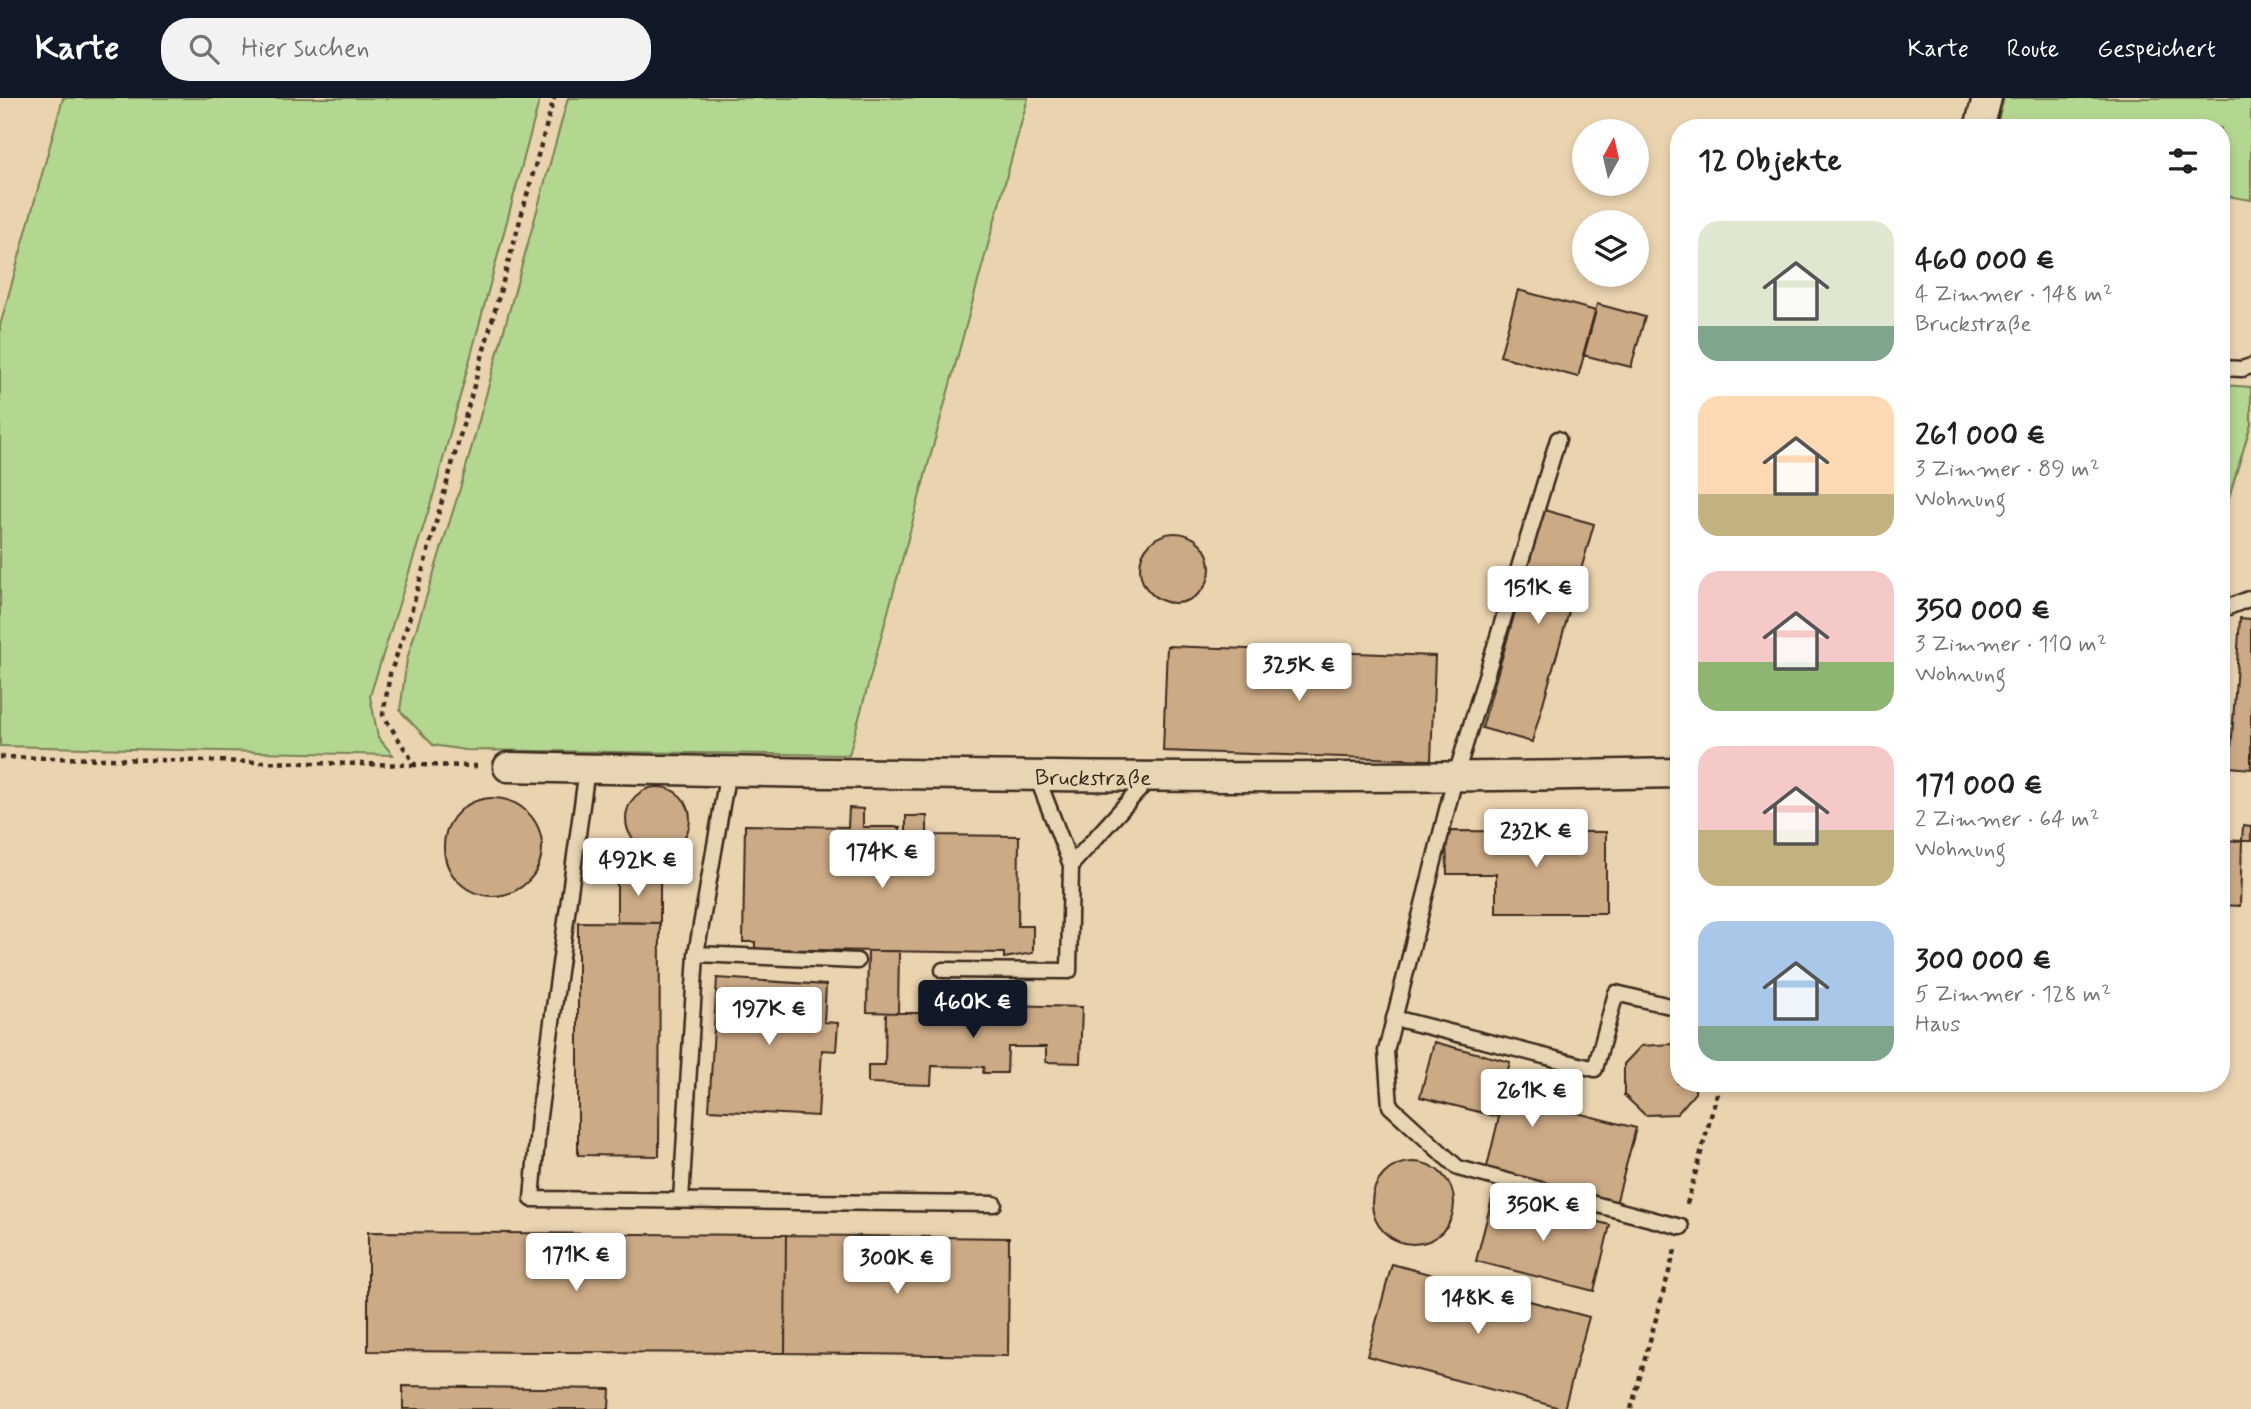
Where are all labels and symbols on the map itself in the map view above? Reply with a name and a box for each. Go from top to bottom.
north arrow [1572,119,1648,196]
pin: 151K € [1481,566,1595,626]
pin: 325K € [1242,644,1356,703]
street label: Bruckstraße [1035,764,1151,794]
pin: 232K € [1479,810,1593,869]
pin: 174K € [825,830,939,890]
pin: 492K € [581,838,695,898]
pin: 460K € [916,981,1030,1040]
pin: 197K € [712,988,826,1047]
pin: 261K € [1475,1070,1589,1129]
pin: 350K € [1486,1184,1600,1243]
pin: 171K € [519,1234,633,1293]
pin: 300K € [840,1236,954,1296]
pin: 148K € [1421,1276,1535,1336]

